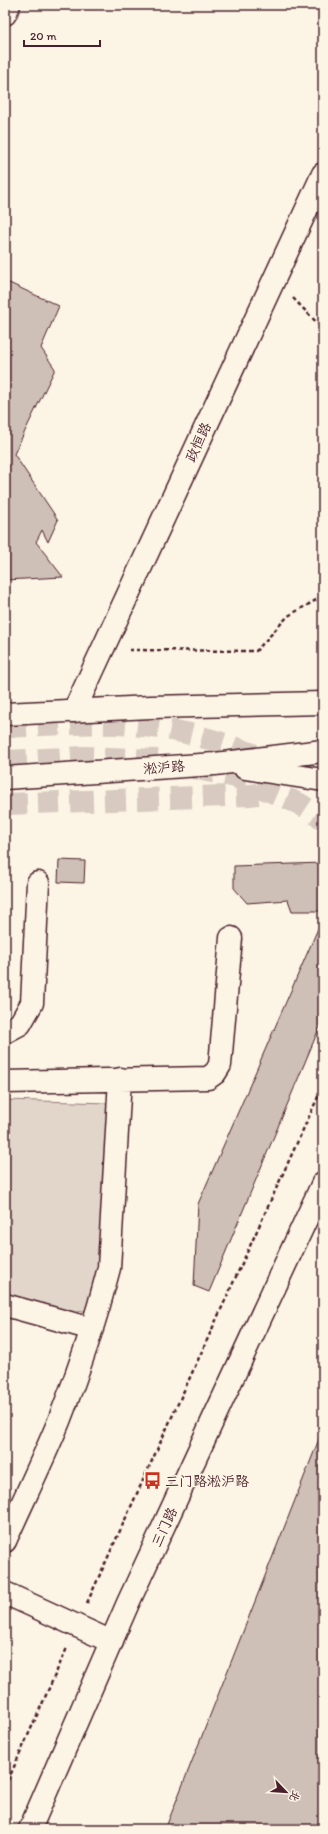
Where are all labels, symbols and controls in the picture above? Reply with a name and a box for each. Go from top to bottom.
scale bar [24,22,100,48]
text: 20 m [30,29,57,43]
street label: 政恒路 [182,420,215,465]
street label: 淞沪路 [142,758,186,777]
bus stop icon: 三门路淞沪路 [142,1471,162,1491]
place label: 三门路淞沪路 [165,1473,249,1490]
street label: 三门路 [148,1505,181,1550]
north arrow [266,1772,306,1812]
text: 北 [286,1788,303,1804]

